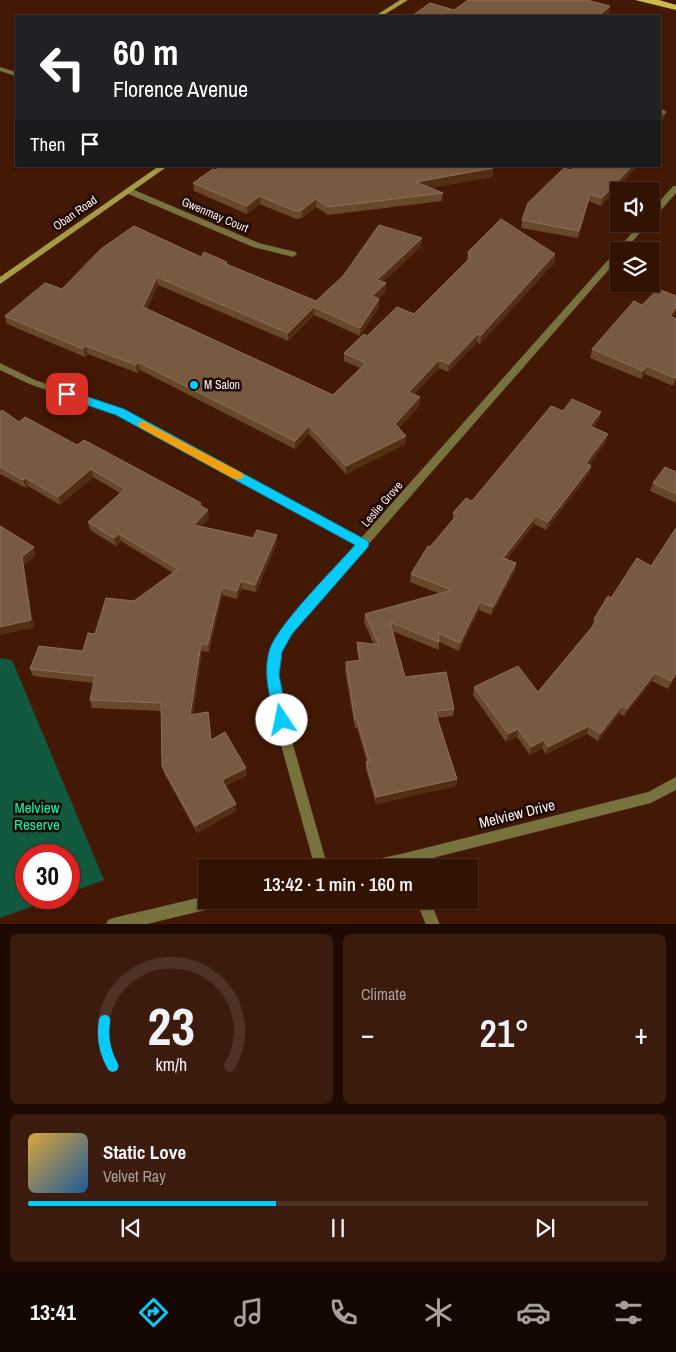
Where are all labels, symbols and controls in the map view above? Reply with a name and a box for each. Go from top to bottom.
text: 60 m [113,29,178,76]
icon: left [30,35,95,100]
text: Florence Avenue [113,74,248,104]
icon: arrive [76,130,104,158]
text: Then [30,131,66,157]
map controls [610,182,660,292]
button: sound [610,182,660,232]
street label: Oban Road [50,192,100,234]
street label: Gwenmay Court [179,194,251,236]
button: layers [610,242,660,292]
pin [46,373,88,415]
place label: M Salon [204,377,240,393]
marker: M Salon [188,379,200,391]
icon: arrive [53,380,81,408]
street label: Leslie Grove [358,478,406,530]
position arrow [255,693,307,745]
street label: Melview Drive [477,794,557,833]
park label: Melview Reserve [14,797,60,835]
speed limit sign: 30 [15,844,80,909]
text: 13:42 · 1 min · 160 m [263,871,413,897]
text: Climate [361,983,406,1005]
text: 23 [148,991,195,1061]
text: 21° [480,1008,529,1059]
text: − [361,1015,374,1053]
text: + [635,1015,648,1053]
text: km/h [156,1053,187,1077]
text: Static Love [103,1139,186,1165]
text: Velvet Ray [103,1165,166,1187]
icon: previous [117,1214,145,1242]
icon: pause [324,1214,352,1242]
icon: next [531,1214,559,1242]
icon: directions [136,1295,171,1330]
icon: music [231,1295,266,1330]
icon: phone [326,1295,361,1330]
icon: climate [421,1295,456,1330]
icon: car [516,1295,551,1330]
icon: filters [611,1295,646,1330]
text: 13:41 [30,1297,76,1327]

